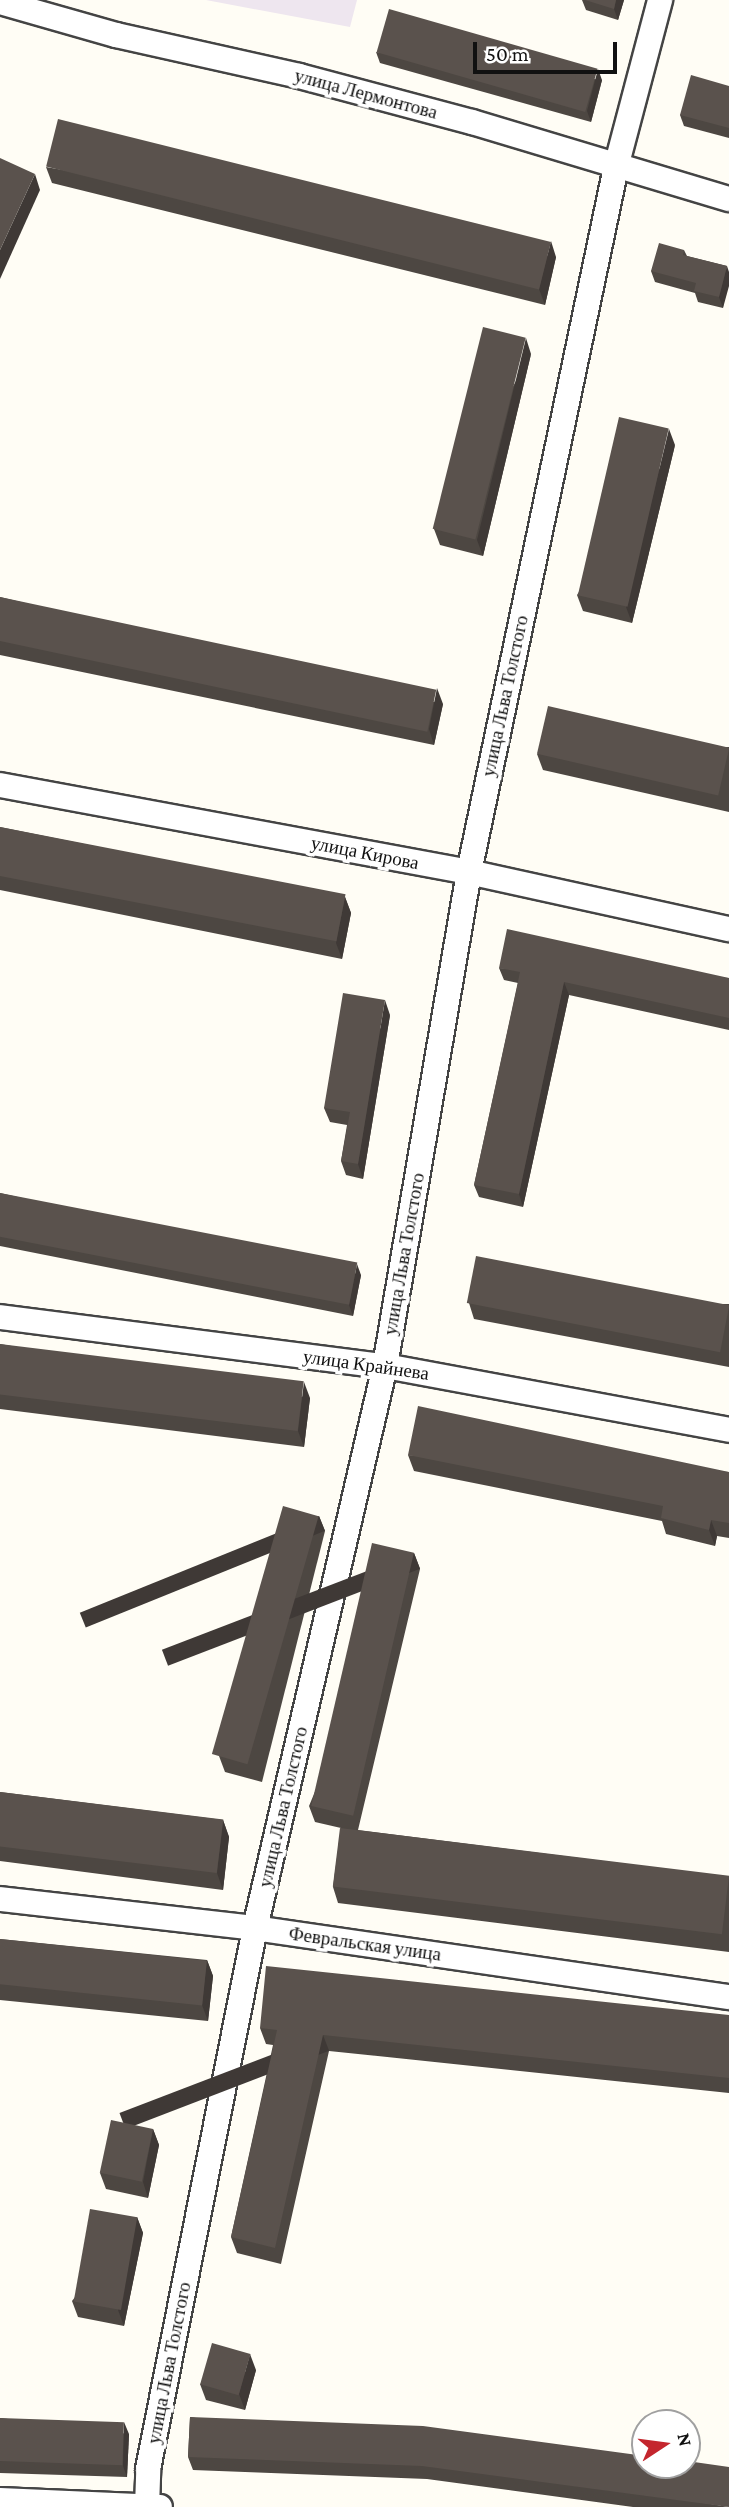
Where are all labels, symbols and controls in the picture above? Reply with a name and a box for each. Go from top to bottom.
scale bar [477,28,620,72]
text: 50 m [486,42,529,66]
street label: улица Лермонтова [292,64,440,124]
street label: улица Льва Толстого [477,613,533,779]
street label: улица Кирова [309,831,421,875]
street label: улица Льва Толстого [378,1171,430,1337]
street label: улица Крайнева [302,1345,430,1385]
street label: улица Льва Толстого [253,1724,313,1890]
street label: Февральская улица [287,1922,443,1966]
street label: улица Льва Толстого [142,2280,196,2446]
north arrow [631,2409,701,2479]
text: N [673,2431,697,2448]

